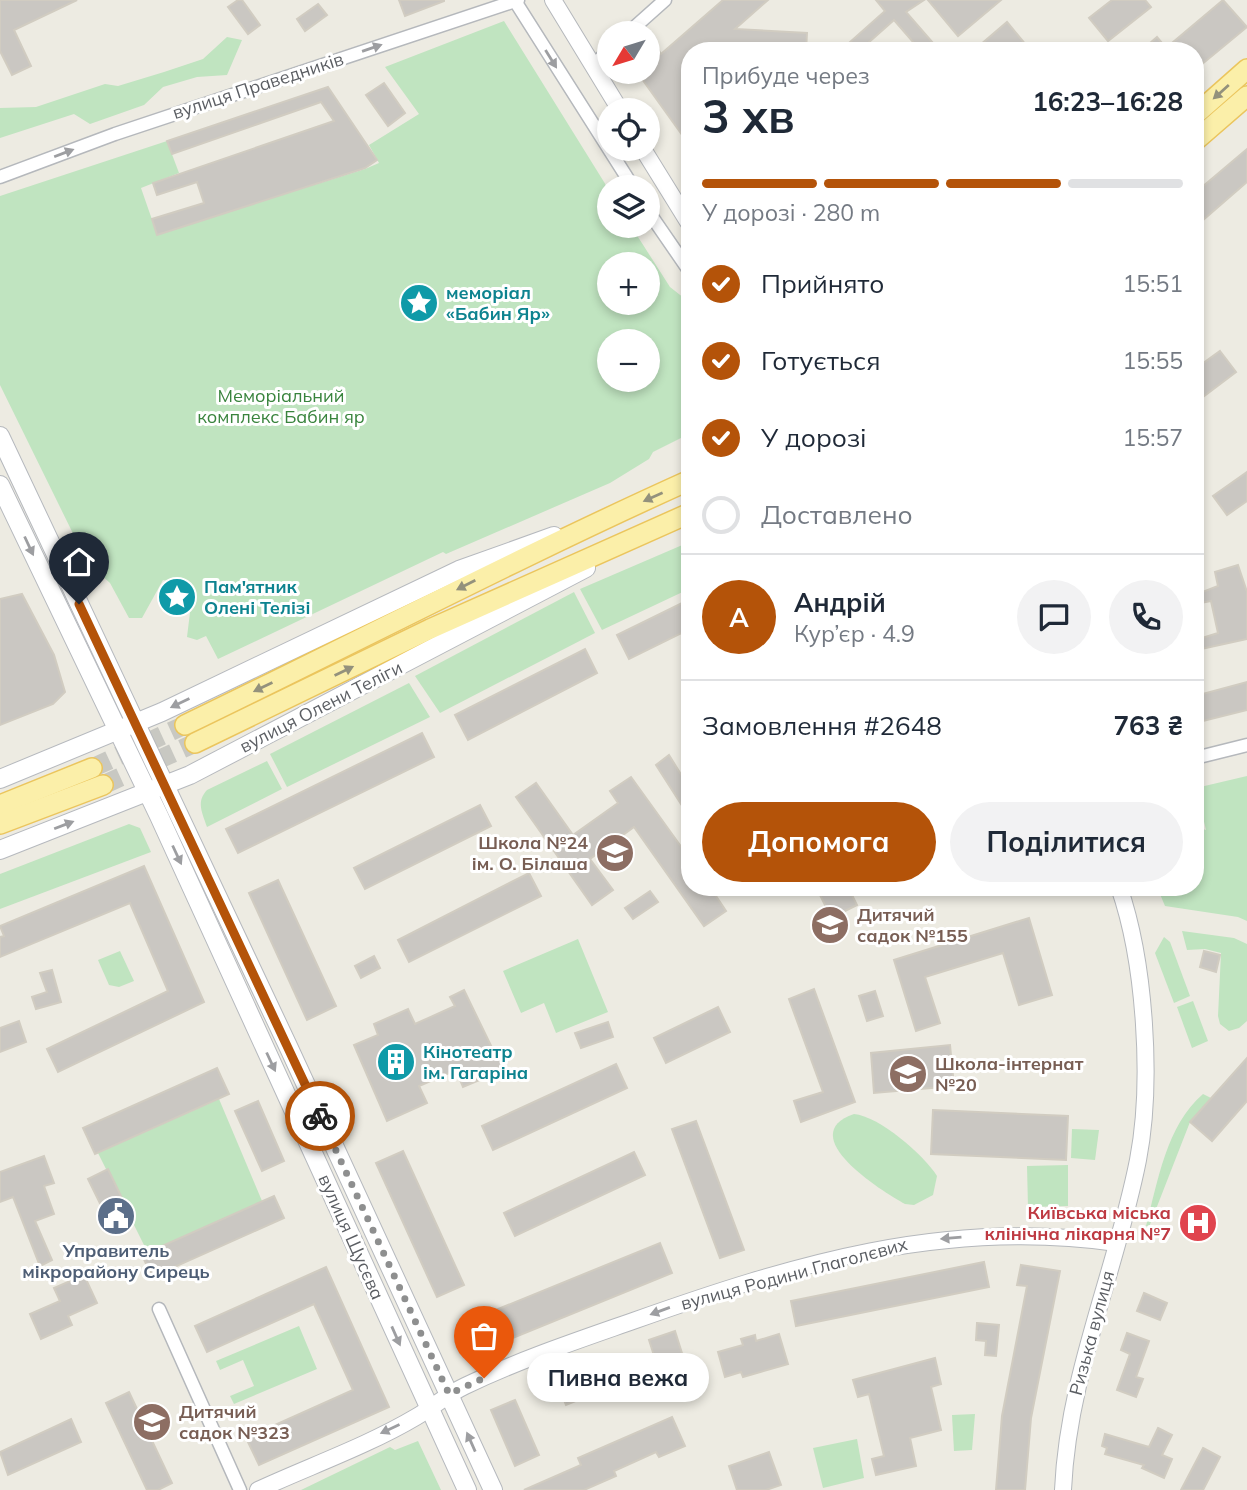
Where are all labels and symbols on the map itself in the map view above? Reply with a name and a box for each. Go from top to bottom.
north arrow [597,21,660,84]
one-way arrow [362,42,383,53]
street label: вулиця Праведників [169,47,346,124]
one-way arrow [545,49,558,68]
one-way arrow [1212,84,1230,100]
one-way arrow [53,147,74,158]
place label: меморіал «Бабин Яр» [446,281,550,325]
place icon: меморіал «Бабин Яр» [398,282,440,324]
park label: Меморіальний комплекс Бабин яр [197,384,365,428]
one-way arrow [643,491,663,502]
pin [49,532,109,604]
one-way arrow [24,536,35,557]
place label: Пам'ятник Олені Телізі [204,575,310,619]
place icon: Пам'ятник Олені Телізі [156,576,198,618]
one-way arrow [456,579,476,591]
street label: вулиця Олени Теліги [235,656,406,758]
one-way arrow [334,665,354,676]
one-way arrow [253,682,273,693]
one-way arrow [170,697,190,709]
one-way arrow [53,820,74,831]
place label: Школа №24 ім. О. Білаша [472,831,588,875]
school or university icon: Школа №24 ім. О. Білаша [594,832,636,874]
one-way arrow [171,845,183,865]
place label: Дитячий садок №155 [857,903,968,947]
school or university icon: Дитячий садок №155 [809,904,851,946]
place label: Кінотеатр ім. Гагаріна [423,1040,528,1084]
building icon: Кінотеатр ім. Гагаріна [375,1041,417,1083]
one-way arrow [266,1051,277,1072]
place label: Школа-інтернат №20 [935,1052,1084,1096]
school or university icon: Школа-інтернат №20 [887,1053,929,1095]
courier [285,1081,355,1151]
street label: вулиця Щусєва [313,1170,389,1303]
public building icon: Управитель мікрорайону Сирець [95,1195,137,1237]
place label: Київська міська клінічна лікарня №7 [985,1201,1171,1245]
hospital icon: Київська міська клінічна лікарня №7 [1177,1202,1219,1244]
street label: вулиця Родини Глаголєвих [678,1232,910,1315]
one-way arrow [940,1233,962,1244]
place label: Управитель мікрорайону Сирець [22,1239,210,1283]
street label: Ризька вулиця [1064,1268,1119,1398]
pin [454,1306,514,1378]
one-way arrow [650,1306,671,1317]
one-way arrow [390,1326,402,1346]
callout: Пивна вежа [526,1354,708,1402]
place label: Дитячий садок №323 [179,1400,290,1444]
school or university icon: Дитячий садок №323 [131,1401,173,1443]
one-way arrow [380,1423,400,1435]
one-way arrow [465,1432,477,1452]

